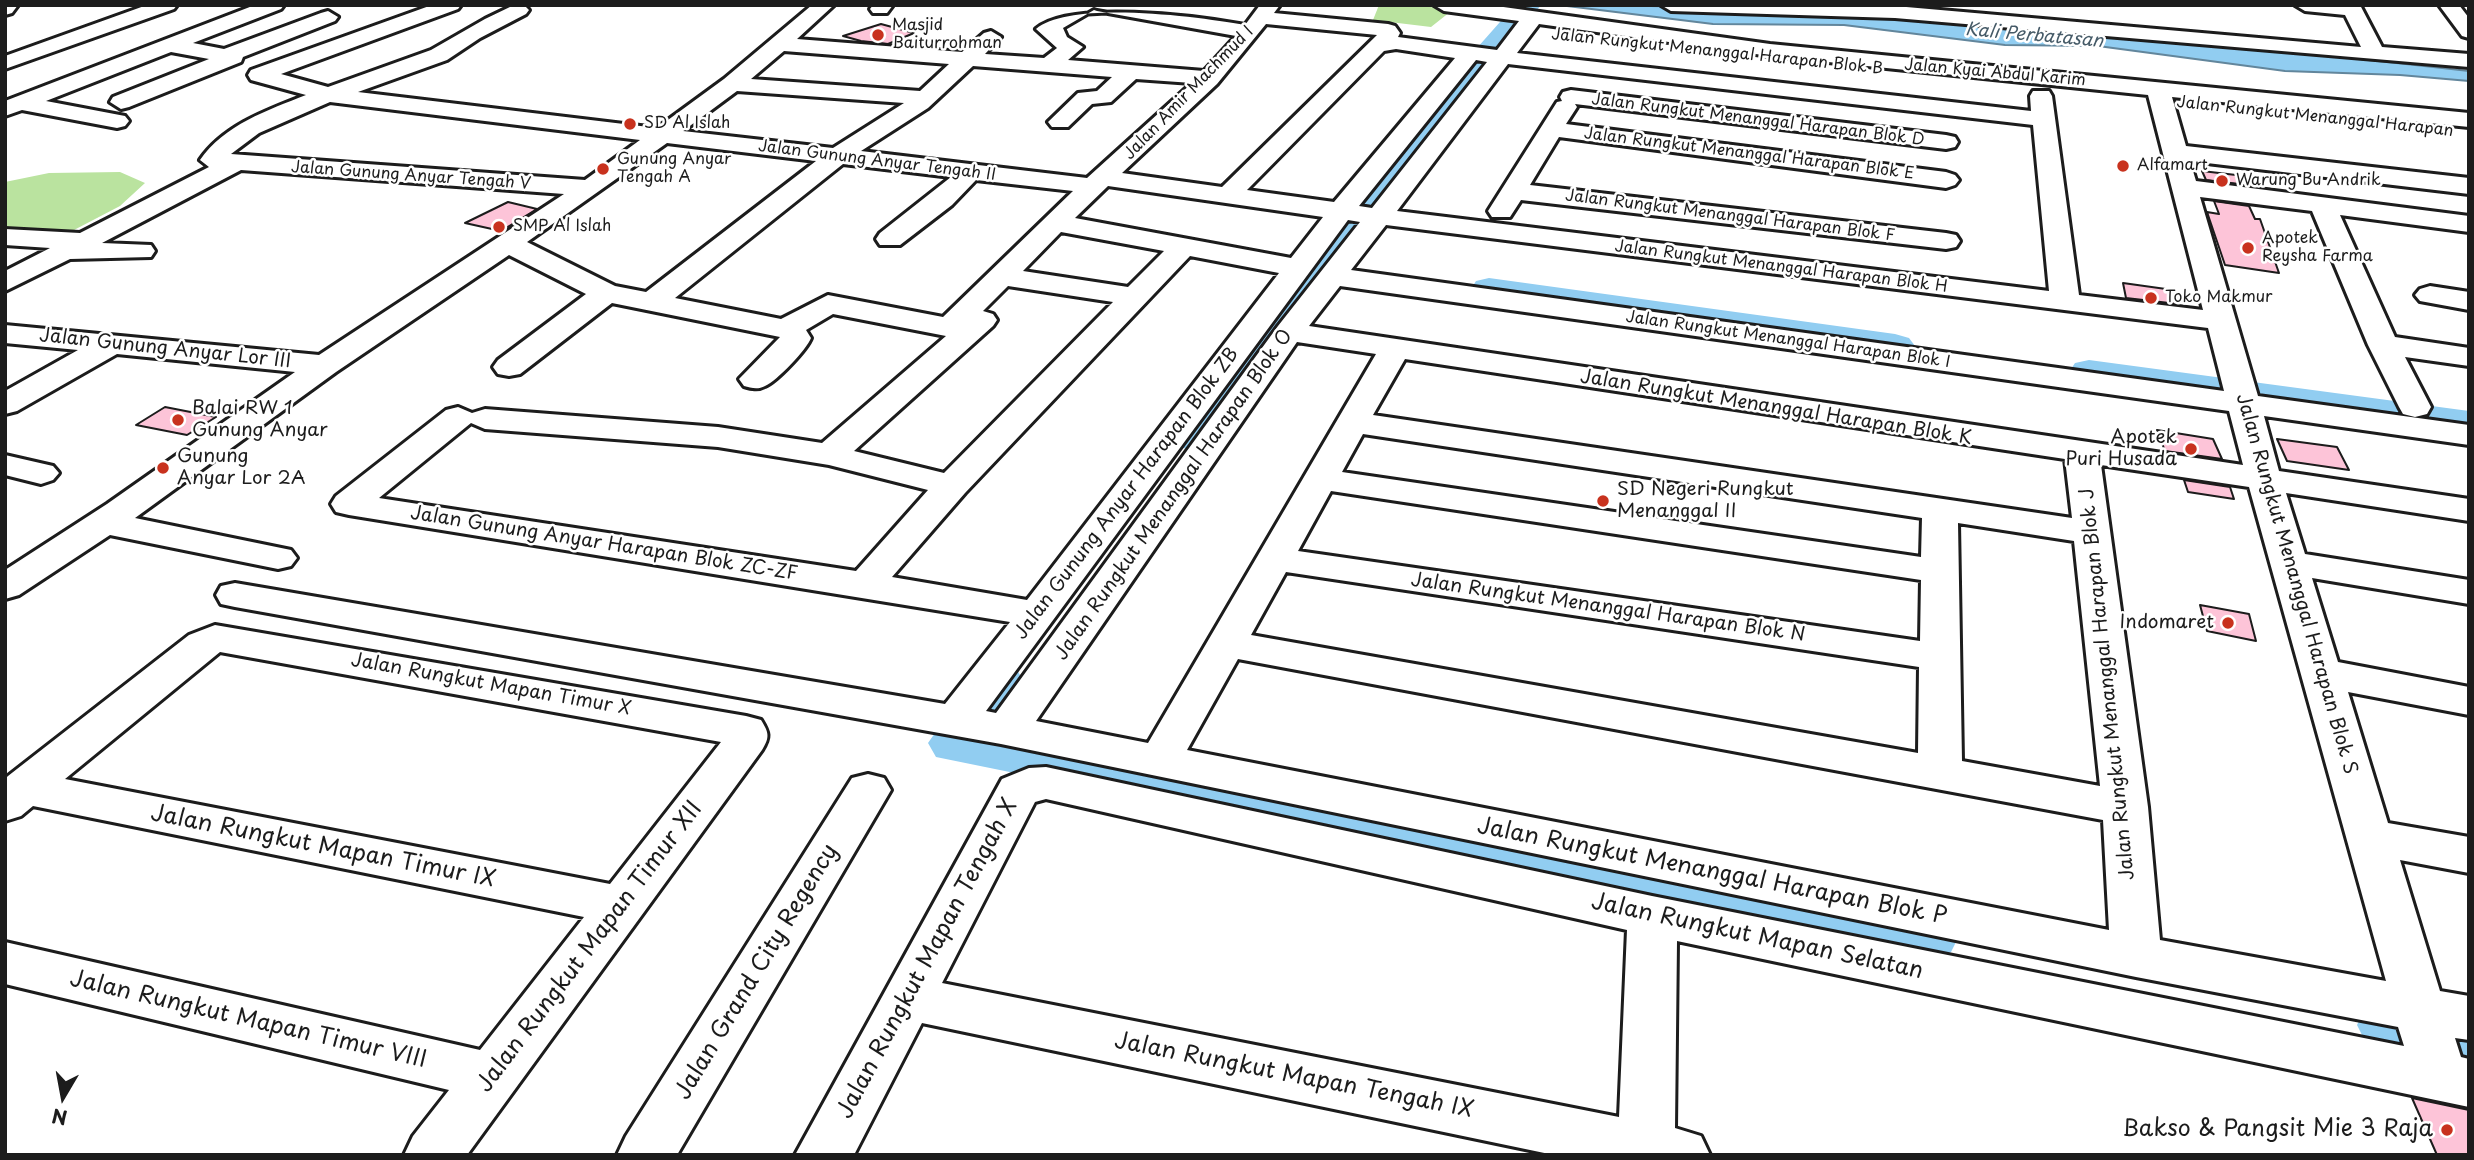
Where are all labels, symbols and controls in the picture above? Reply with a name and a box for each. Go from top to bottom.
place label: Masjid Baiturrohman [892,16,1002,54]
water label: Kali Perbatasan [1964,19,2104,53]
street label: Jalan Amir Machmud I [1120,22,1258,164]
street label: Jalan Rungkut Menanggal Harapan Blok B [1550,25,1884,79]
marker: Masjid Baiturrohman [870,27,886,43]
street label: Jalan Kyai Abdul Karim [1903,56,2087,90]
street label: Jalan Rungkut Menanggal Harapan Blok D [1590,90,1926,150]
street label: Jalan Rungkut Menanggal Harapan [2176,93,2454,141]
place label: SD Al Islah [644,114,730,134]
marker: SD Al Islah [622,116,638,132]
street label: Jalan Rungkut Menanggal Harapan Blok E [1583,124,1915,184]
street label: Jalan Gunung Anyar Tengah II [757,137,997,185]
place label: Gunung Anyar Tengah A [617,150,731,188]
place label: Alfamart [2137,156,2208,176]
street label: Jalan Gunung Anyar Tengah V [290,158,532,194]
marker: Alfamart [2115,158,2131,174]
marker: Gunung Anyar Tengah A [595,161,611,177]
place label: Warung Bu Andrik [2236,171,2381,191]
marker: Warung Bu Andrik [2214,173,2230,189]
street label: Jalan Rungkut Menanggal Harapan Blok F [1564,186,1896,246]
place label: SMP Al Islah [513,217,611,237]
marker: SMP Al Islah [491,219,507,235]
place label: Apotek Reysha Farma [2262,229,2373,267]
street label: Jalan Rungkut Menanggal Harapan Blok H [1614,237,1948,297]
marker: Apotek Reysha Farma [2240,240,2256,256]
place label: Toko Makmur [2165,288,2272,308]
marker: Toko Makmur [2143,290,2159,306]
street label: Jalan Rungkut Menanggal Harapan Blok I [1625,308,1951,372]
street label: Jalan Gunung Anyar Lor III [38,324,292,374]
street label: Jalan Rungkut Menanggal Harapan Blok O [1050,325,1298,665]
street label: Jalan Gunung Anyar Harapan Blok ZB [1010,344,1244,644]
street label: Jalan Rungkut Menanggal Harapan Blok K [1579,366,1973,450]
street label: Jalan Rungkut Menanggal Harapan Blok S [2231,391,2361,777]
place label: Balai RW 1 Gunung Anyar [192,398,328,442]
marker: Balai RW 1 Gunung Anyar [170,412,186,428]
place label: Apotek Puri Husada [2066,427,2177,471]
marker: Apotek Puri Husada [2183,441,2199,457]
place label: Gunung Anyar Lor 2A [177,446,305,490]
marker: Gunung Anyar Lor 2A [155,460,171,476]
place label: SD Negeri Rungkut Menanggal II [1617,479,1794,523]
street label: Jalan Rungkut Menanggal Harapan Blok J [2076,487,2140,881]
marker: SD Negeri Rungkut Menanggal II [1595,493,1611,509]
street label: Jalan Gunung Anyar Harapan Blok ZC-ZF [409,502,799,586]
street label: Jalan Rungkut Menanggal Harapan Blok N [1409,569,1807,647]
place label: Indomaret [2120,612,2214,634]
marker: Indomaret [2220,615,2236,631]
street label: Jalan Rungkut Mapan Timur X [349,649,633,721]
street label: Jalan Rungkut Mapan Tengah X [832,794,1024,1124]
street label: Jalan Rungkut Mapan Timur XII [471,796,709,1098]
street label: Jalan Rungkut Mapan Timur IX [148,800,498,894]
street label: Jalan Rungkut Menanggal Harapan Blok P [1475,813,1949,931]
street label: Jalan Grand City Regency [670,839,844,1105]
street label: Jalan Rungkut Mapan Selatan [1589,888,1925,986]
street label: Jalan Rungkut Mapan Timur VIII [67,965,429,1075]
street label: Jalan Rungkut Mapan Tengah IX [1112,1028,1476,1124]
north arrow [28,1062,98,1132]
text: N [50,1103,69,1133]
place label: Bakso & Pangsit Mie 3 Raja [2122,1116,2433,1144]
marker: Bakso & Pangsit Mie 3 Raja [2439,1122,2455,1138]

